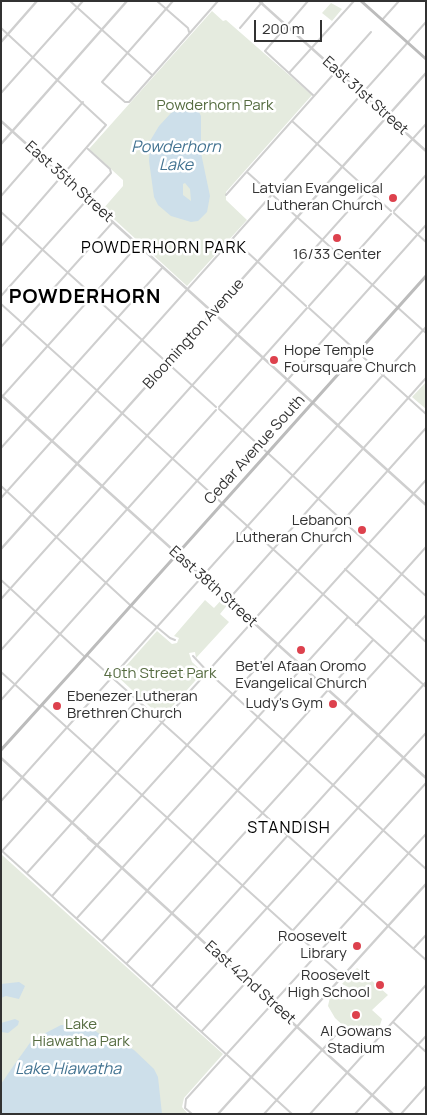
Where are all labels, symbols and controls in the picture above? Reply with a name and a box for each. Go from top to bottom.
scale bar [257,10,324,42]
text: 200 m [262,18,305,39]
street label: East 31st Street [319,53,411,139]
park label: Powderhorn Park [157,97,273,115]
street label: East 35th Street [21,138,117,226]
water label: Powderhorn Lake [131,138,221,176]
place label: Latvian Evangelical Lutheran Church [252,180,383,215]
marker: Latvian Evangelical Lutheran Church [387,192,399,204]
marker: 16/33 Center [331,232,343,244]
district label: POWDERHORN PARK [79,239,249,259]
place label: 16/33 Center [293,246,381,264]
street label: Bloomington Avenue [140,275,248,393]
district label: POWDERHORN [7,285,163,309]
place label: Hope Temple Foursquare Church [284,342,416,377]
marker: Hope Temple Foursquare Church [268,354,280,366]
street label: Cedar Avenue South [201,391,309,509]
place label: Lebanon Lutheran Church [235,512,352,547]
marker: Lebanon Lutheran Church [356,524,368,536]
street label: East 38th Street [165,543,261,631]
marker: Bet’el Afaan Oromo Evangelical Church [295,644,307,656]
place label: Bet’el Afaan Oromo Evangelical Church [235,658,367,693]
park label: 40th Street Park [104,665,216,683]
place label: Ebenezer Lutheran Brethren Church [67,688,198,723]
place label: Ludy's Gym [246,695,323,713]
marker: Ludy's Gym [327,698,339,710]
marker: Ebenezer Lutheran Brethren Church [51,700,63,712]
district label: STANDISH [246,819,332,839]
place label: Roosevelt Library [278,928,347,963]
street label: East 42nd Street [201,938,299,1028]
marker: Roosevelt Library [351,940,363,952]
place label: Roosevelt High School [288,967,370,1002]
marker: Roosevelt High School [374,979,386,991]
marker: Al Gowans Stadium [350,1009,362,1021]
park label: Lake Hiawatha Park [32,1016,130,1051]
place label: Al Gowans Stadium [320,1023,392,1058]
water label: Lake Hiawatha [15,1060,121,1080]

